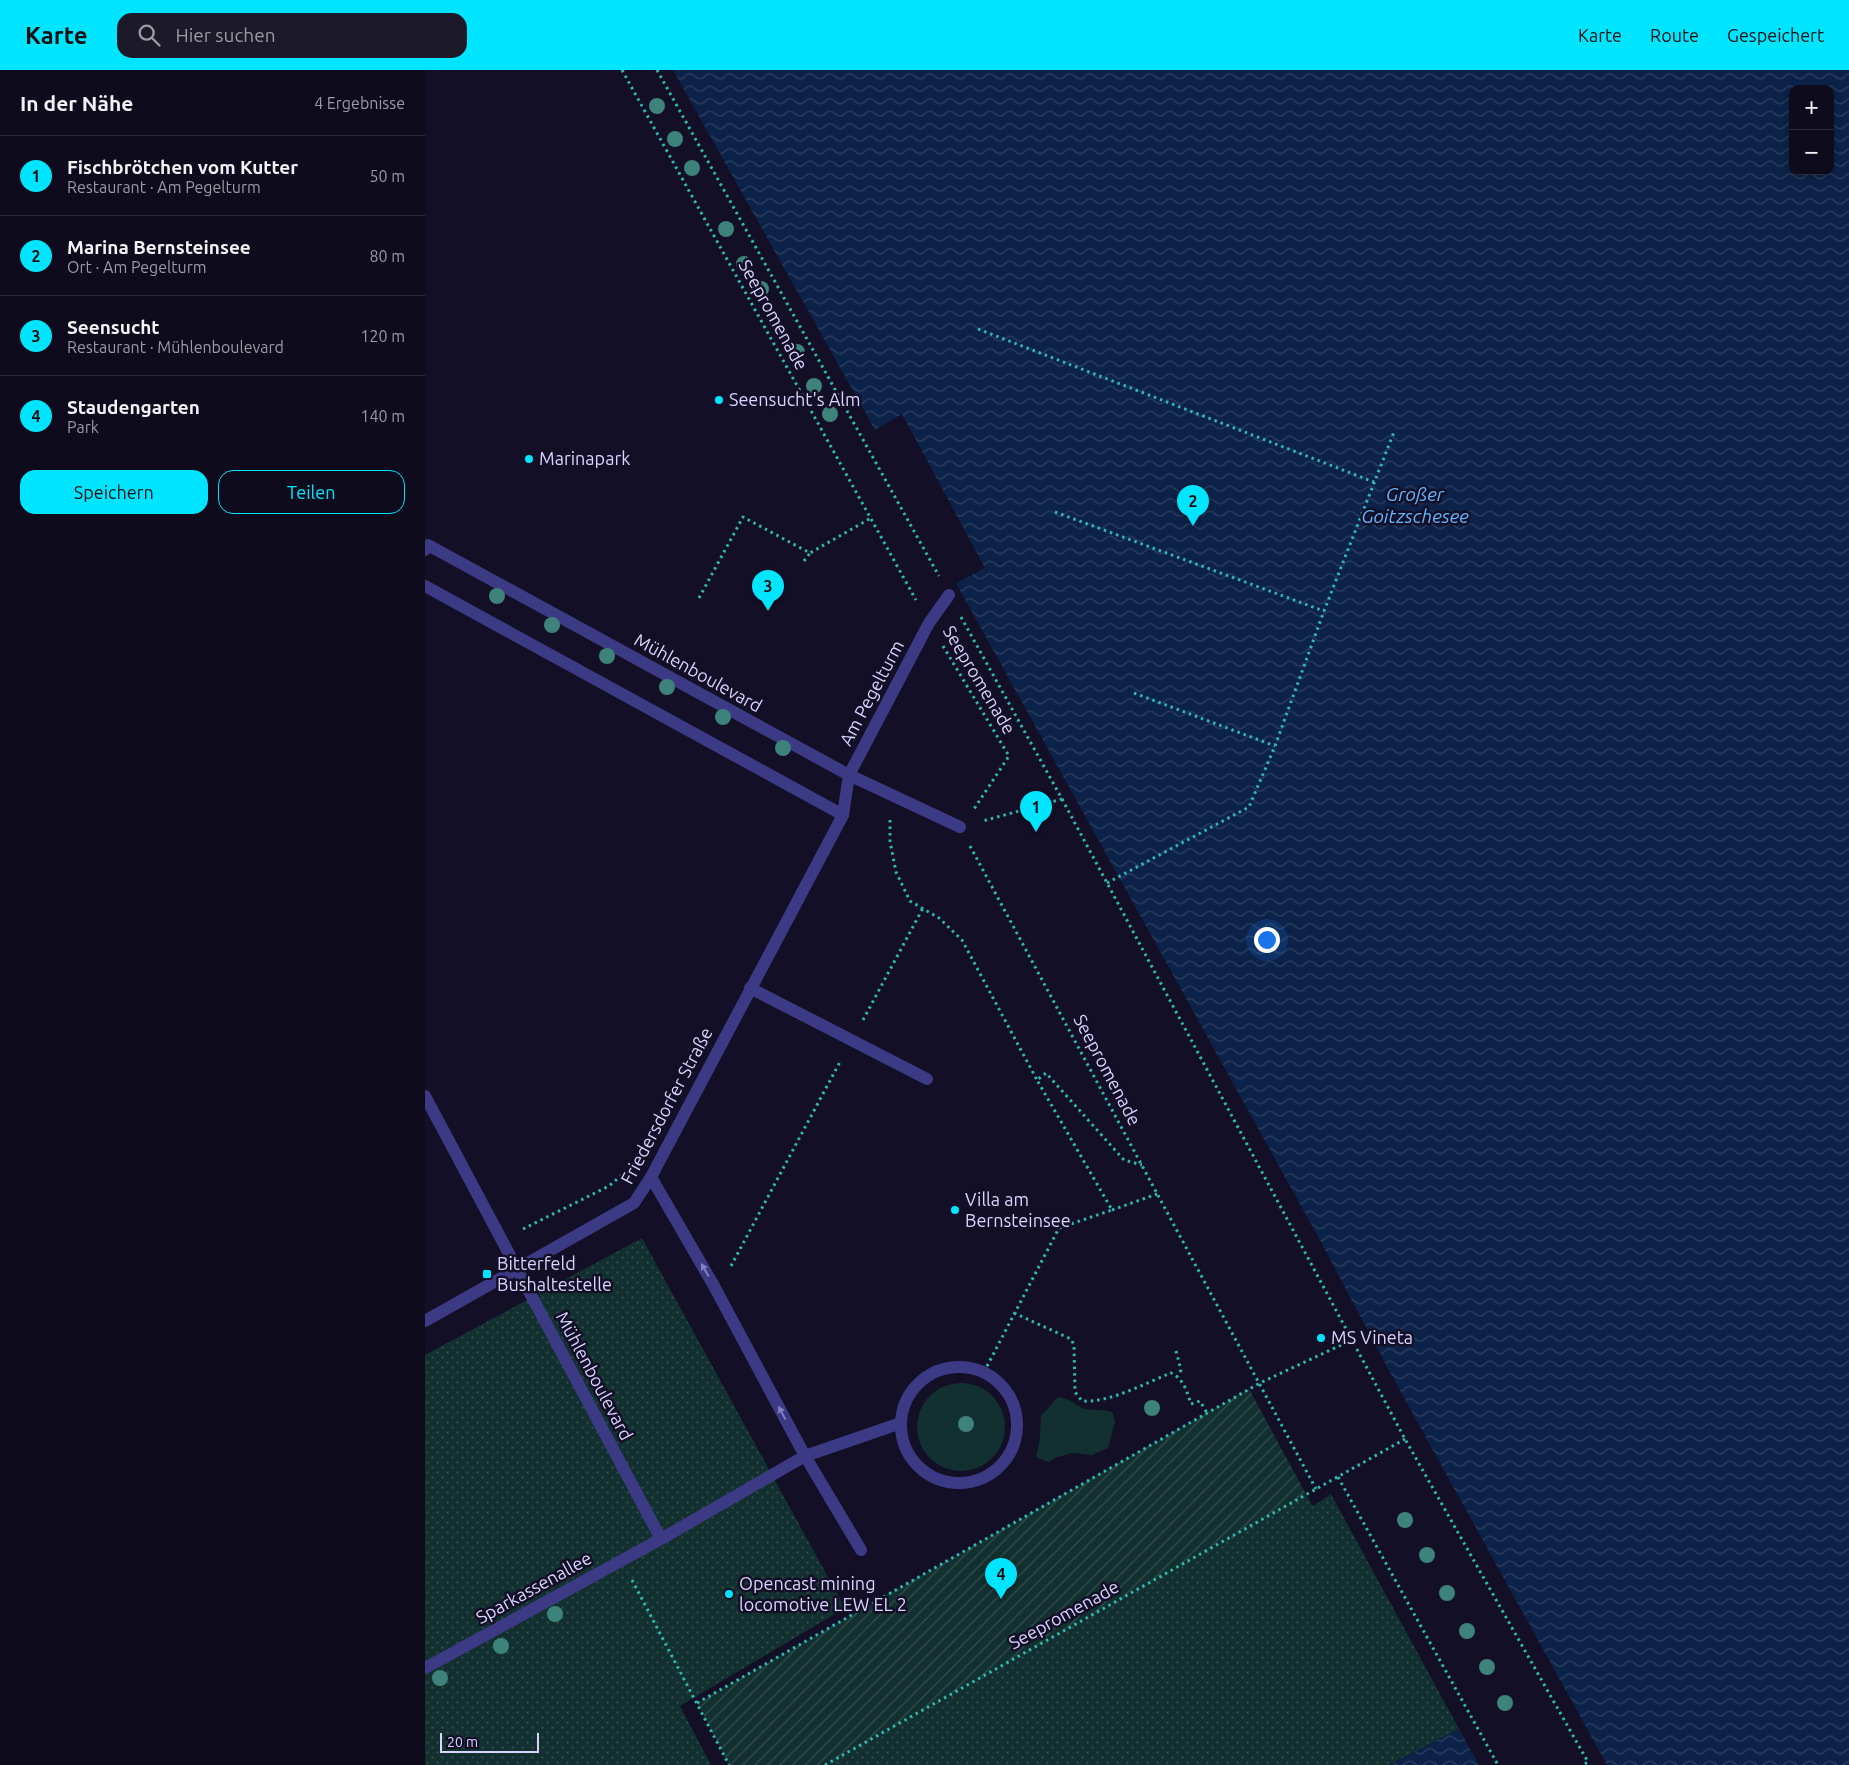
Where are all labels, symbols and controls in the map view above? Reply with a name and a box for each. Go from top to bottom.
search box [117,13,467,58]
icon: search [135,21,163,49]
text: Karte [25,22,87,49]
text: Hier suchen [175,24,276,46]
text: Karte [1578,25,1622,45]
text: Route [1650,25,1699,45]
text: Gespeichert [1727,25,1824,45]
map controls [1789,85,1834,175]
button: + [1789,85,1834,130]
text: In der Nähe [20,91,133,115]
text: 4 Ergebnisse [314,94,405,112]
button: − [1789,130,1834,175]
text: Fischbrötchen vom Kutter [67,156,298,178]
text: 1 [31,167,41,185]
text: 50 m [369,167,405,185]
text: Restaurant · Am Pegelturm [67,178,261,196]
text: Marina Bernsteinsee [67,236,251,258]
text: 2 [31,247,41,265]
text: 80 m [369,247,405,265]
street label: Seepromenade [735,256,812,373]
text: Ort · Am Pegelturm [67,258,207,276]
text: Seensucht [67,316,160,338]
text: 3 [31,327,41,345]
text: 120 m [360,327,405,345]
text: Restaurant · Mühlenboulevard [67,338,284,356]
place label: Seensucht's Alm [729,389,861,409]
marker: Seensucht's Alm [713,394,725,406]
text: Staudengarten [67,396,200,418]
text: 4 [31,407,41,425]
text: 140 m [360,407,405,425]
text: Park [67,418,99,436]
place label: Marinapark [539,448,630,468]
marker: Marinapark [523,453,535,465]
button: Speichern [20,470,208,514]
button: Teilen [218,470,405,514]
water label: Großer Goitzschesee [1361,483,1469,527]
pin: 2 [1177,485,1209,526]
pin: 3 [752,570,784,611]
street label: Seepromenade [940,622,1020,737]
street label: Mühlenboulevard [631,629,766,715]
street label: Am Pegelturm [835,636,907,749]
pin: 1 [1020,791,1052,832]
your location [1254,927,1280,953]
street label: Seepromenade [1070,1011,1146,1128]
street label: Friedersdorfer Straße [616,1024,716,1187]
place label: Villa am Bernsteinsee [965,1189,1071,1230]
marker: Villa am Bernsteinsee [949,1204,961,1216]
place label: Bitterfeld Bushaltestelle [497,1253,612,1294]
one-way arrow [700,1263,709,1276]
marker: Bitterfeld Bushaltestelle [481,1268,493,1280]
street label: Mühlenboulevard [553,1308,637,1443]
place label: MS Vineta [1331,1327,1413,1347]
marker: MS Vineta [1315,1332,1327,1344]
one-way arrow [778,1406,786,1420]
street label: Sparkassenallee [472,1547,595,1627]
pin: 4 [985,1558,1017,1599]
place label: Opencast mining locomotive LEW EL 2 [739,1573,907,1614]
street label: Seepromenade [1005,1576,1122,1653]
marker: Opencast mining locomotive LEW EL 2 [723,1588,735,1600]
scale bar [440,1730,539,1753]
text: 20 m [447,1734,478,1750]

